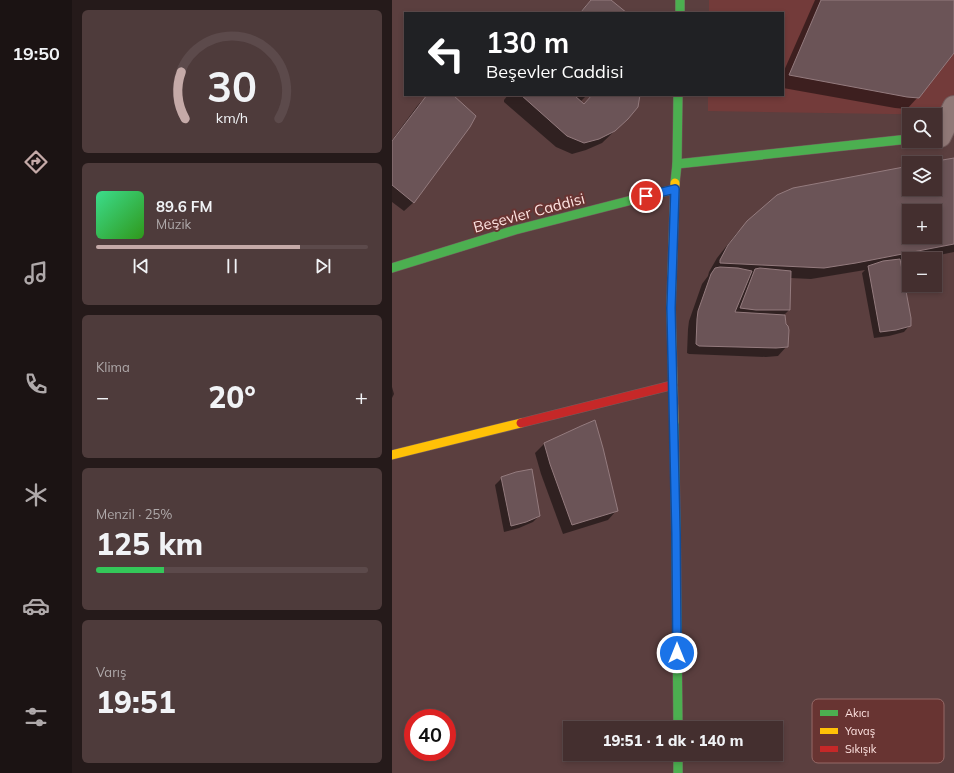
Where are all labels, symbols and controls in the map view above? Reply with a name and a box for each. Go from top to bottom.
text: 130 m [486,25,569,60]
icon: left [420,28,472,80]
text: 19:50 [12,42,60,65]
text: 30 [207,60,257,112]
text: Beşevler Caddisi [486,60,624,83]
map controls [902,108,942,292]
button: search [902,108,942,148]
text: km/h [216,109,248,127]
icon: directions [22,148,50,176]
button: layers [902,156,942,196]
pin [629,179,663,213]
icon: arrive [635,185,657,207]
street label: Beşevler Caddisi [471,189,587,237]
text: 89.6 FM [156,197,212,216]
button: + [902,204,942,244]
text: Müzik [156,216,191,232]
button: − [902,252,942,292]
icon: previous [130,255,152,277]
icon: pause [221,255,243,277]
icon: next [312,255,334,277]
icon: music [22,259,50,287]
text: Klima [96,359,130,375]
icon: phone [22,370,50,398]
text: 20° [208,378,256,416]
text: − [96,383,109,411]
text: + [355,383,368,411]
icon: climate [22,481,50,509]
text: Menzil · 25% [96,506,172,522]
text: 125 km [96,525,203,563]
icon: car [22,592,50,620]
position arrow [656,632,698,674]
text: Varış [96,664,126,680]
text: 19:51 [96,683,176,721]
legend [812,699,944,763]
icon: filters [22,703,50,731]
text: Akıcı [845,706,869,720]
speed limit sign: 40 [404,709,456,761]
text: Yavaş [844,724,875,738]
text: 19:51 · 1 dk · 140 m [603,731,743,750]
text: Sıkışık [845,742,877,756]

